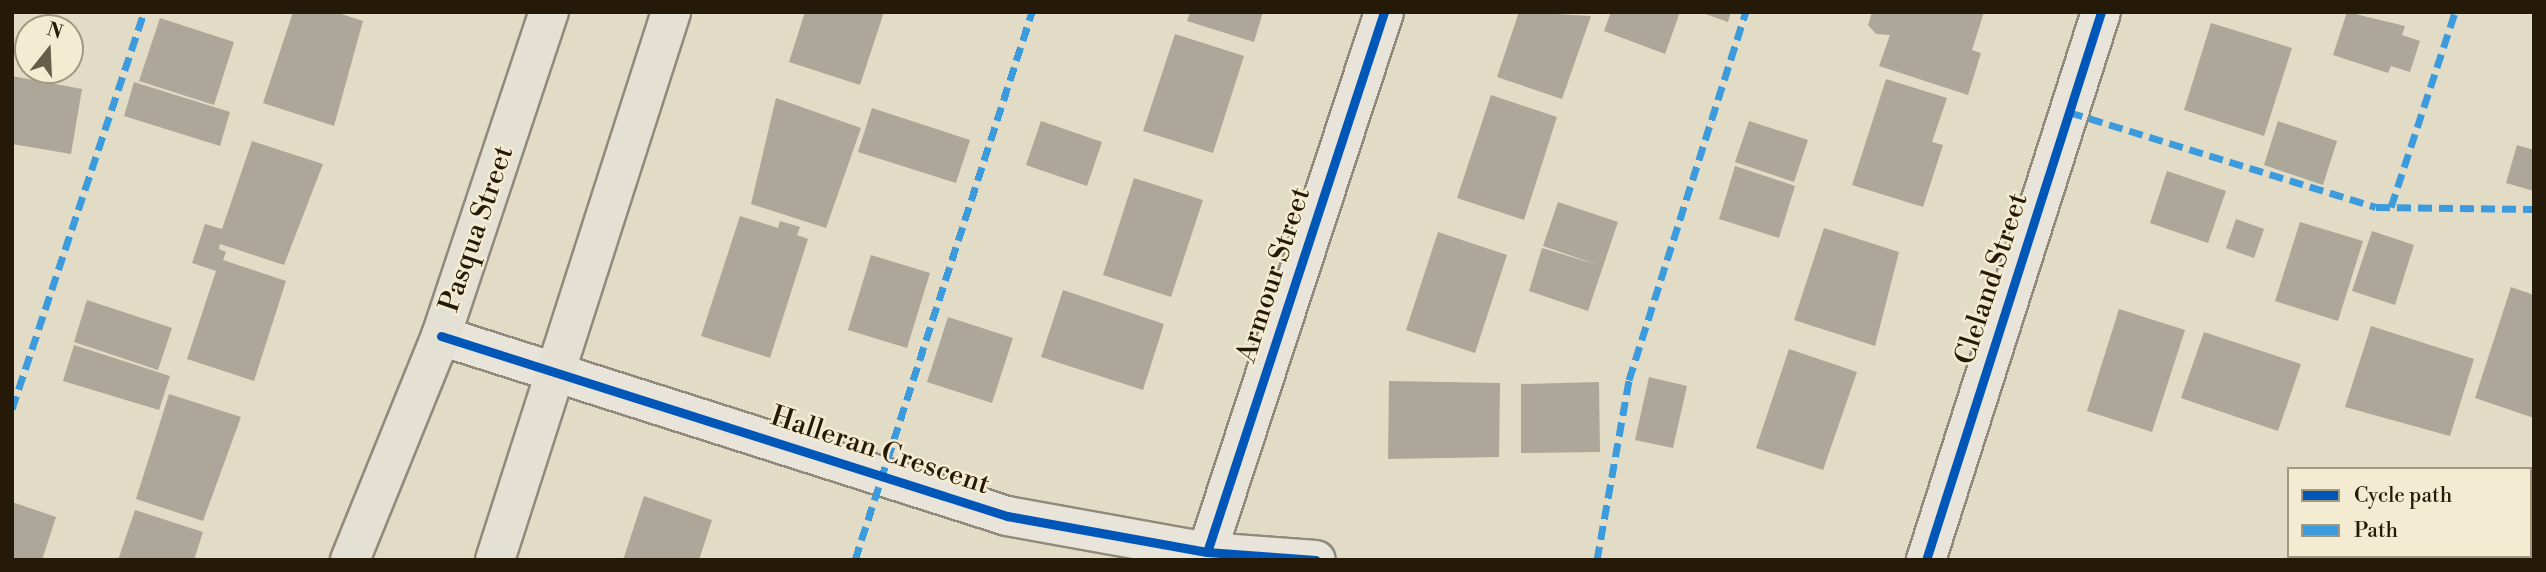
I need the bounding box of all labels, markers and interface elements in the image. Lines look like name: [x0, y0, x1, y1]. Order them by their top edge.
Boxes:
north arrow: [14, 14, 84, 84]
text: N: [44, 17, 66, 45]
street label: Pasqua Street: [433, 142, 521, 316]
street label: Armour Street: [1230, 183, 1318, 367]
street label: Cleland Street: [1948, 189, 2036, 369]
street label: Halleran Crescent: [766, 400, 994, 502]
legend: [2287, 467, 2532, 558]
text: Cycle path: [2354, 483, 2452, 509]
text: Path: [2354, 518, 2398, 544]

